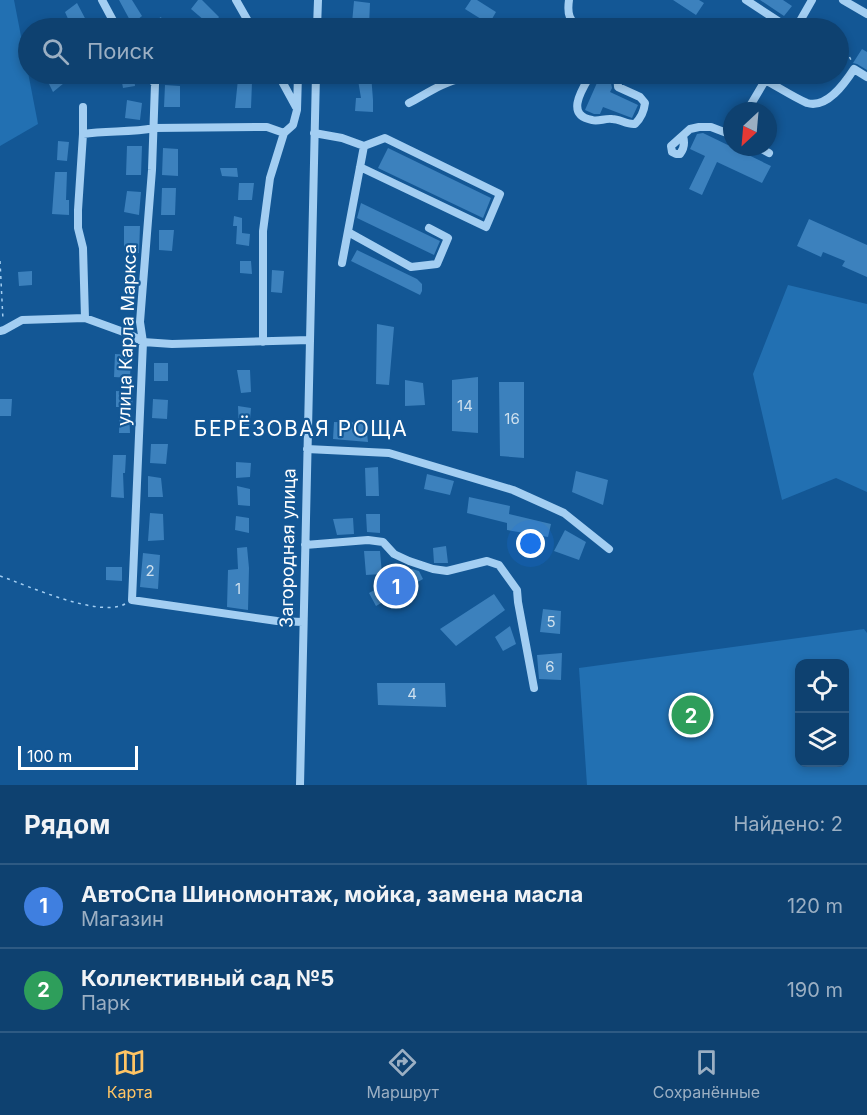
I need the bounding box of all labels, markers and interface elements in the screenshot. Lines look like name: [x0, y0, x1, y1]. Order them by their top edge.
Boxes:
search box: [18, 18, 849, 84]
icon: search: [39, 35, 72, 68]
text: Поиск: [87, 38, 154, 64]
north arrow: [723, 102, 777, 156]
street label: улица Карла Маркса: [113, 244, 140, 426]
house number: 14: [457, 396, 473, 415]
house number: 16: [504, 409, 520, 428]
district label: БЕРЁЗОВАЯ РОЩА: [194, 415, 408, 441]
street label: Загородная улица: [276, 468, 299, 628]
your location: [516, 529, 545, 558]
house number: 2: [145, 561, 155, 580]
pin: 1: [376, 564, 416, 608]
house number: 1: [235, 579, 241, 598]
house number: 5: [546, 612, 556, 631]
house number: 6: [545, 657, 555, 676]
map controls: [795, 659, 849, 767]
button: locate: [795, 659, 849, 713]
house number: 4: [407, 684, 417, 703]
pin: 2: [672, 692, 710, 738]
button: layers: [795, 713, 849, 767]
scale bar: [18, 743, 138, 770]
text: 100 m: [27, 746, 72, 766]
text: Рядом: [24, 809, 110, 840]
text: Найдено: 2: [733, 812, 843, 836]
text: АвтоСпа Шиномонтаж, мойка, замена масла: [81, 881, 583, 907]
text: 1: [39, 894, 48, 918]
text: 120 m: [787, 894, 843, 918]
text: Магазин: [81, 907, 164, 931]
text: Коллективный сад №5: [81, 965, 334, 991]
text: 2: [37, 978, 50, 1002]
text: 190 m: [787, 978, 843, 1002]
text: Парк: [81, 991, 130, 1015]
tab: Карта: [107, 1046, 153, 1102]
tab: Маршрут: [366, 1046, 439, 1102]
tab: Сохранённые: [653, 1046, 760, 1102]

